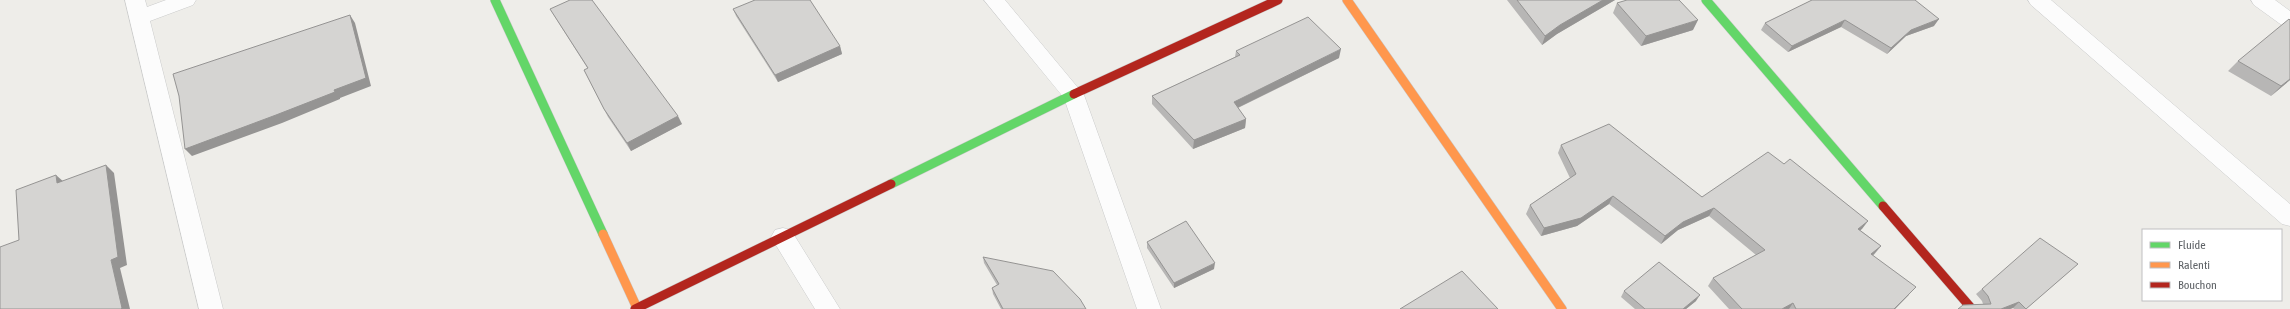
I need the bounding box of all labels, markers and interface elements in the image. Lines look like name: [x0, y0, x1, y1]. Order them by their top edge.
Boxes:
legend: [2142, 229, 2282, 301]
text: Fluide: [2178, 238, 2206, 252]
text: Ralenti: [2178, 258, 2210, 272]
text: Bouchon: [2178, 278, 2217, 292]

